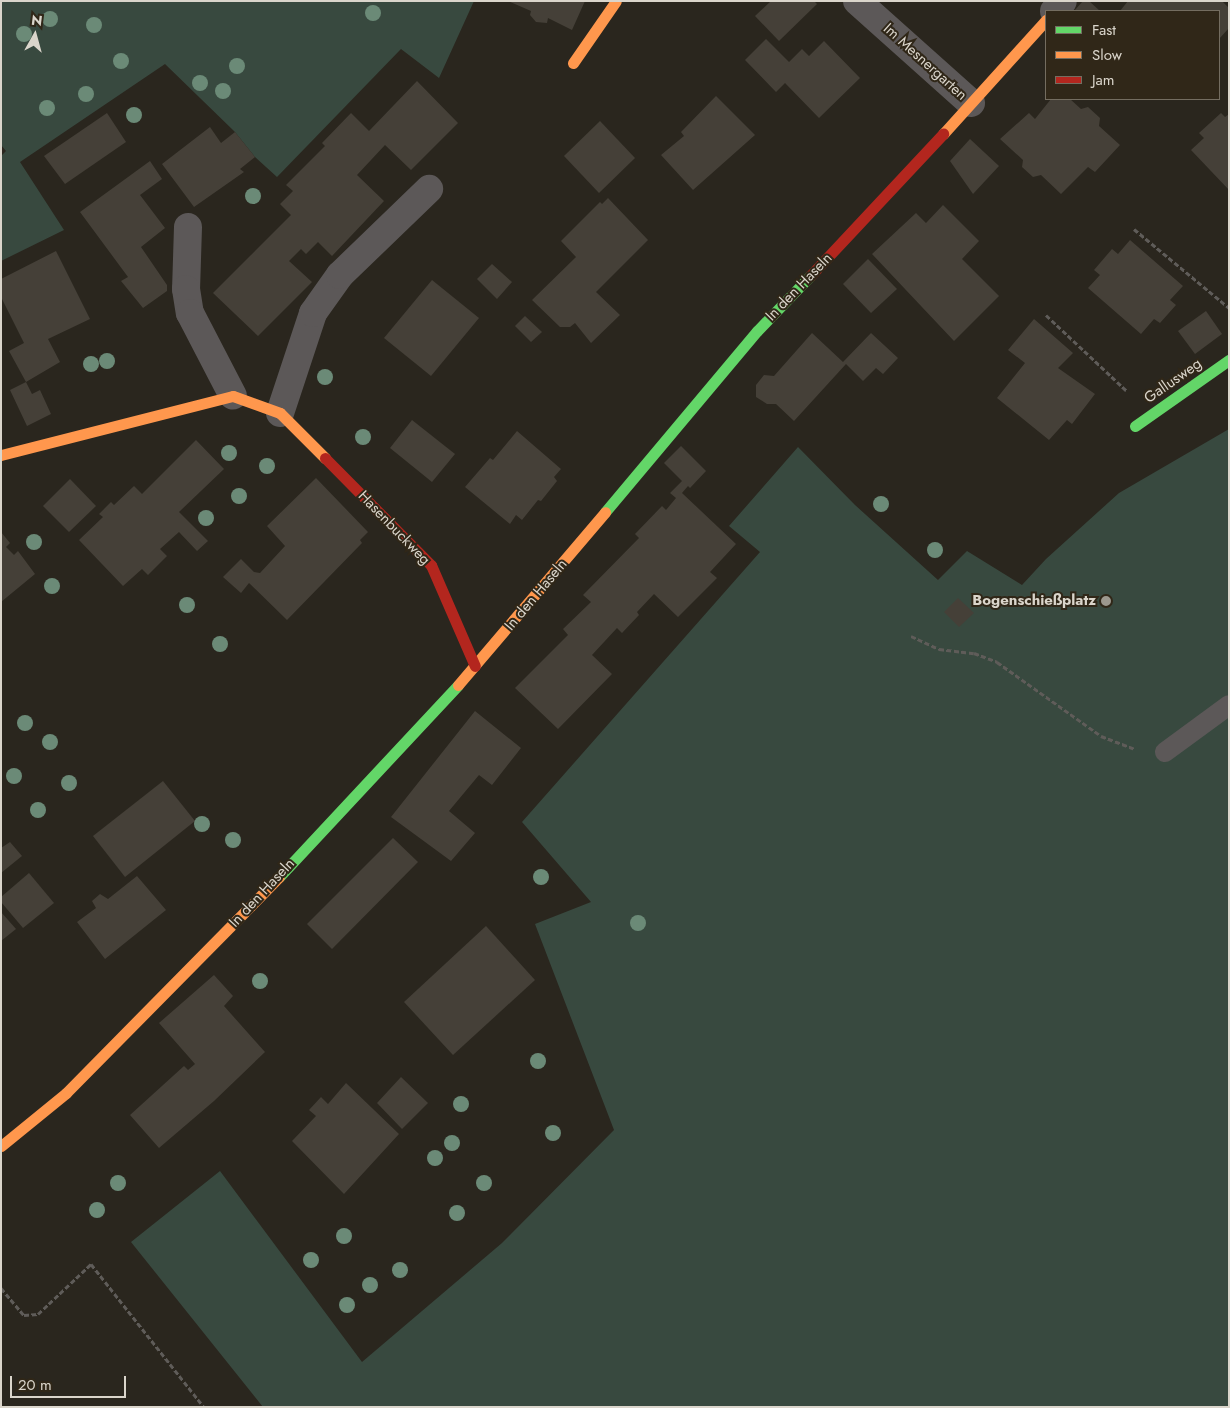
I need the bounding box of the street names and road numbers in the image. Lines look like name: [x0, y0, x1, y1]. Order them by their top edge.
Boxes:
street label: Im Mesnergarten: [879, 20, 971, 104]
street label: In den Haseln: [762, 249, 836, 325]
street label: Gallusweg: [1141, 355, 1205, 407]
street label: Hasenbuckweg: [354, 487, 434, 569]
street label: In den Haseln: [501, 556, 571, 634]
street label: In den Haseln: [226, 855, 298, 931]

